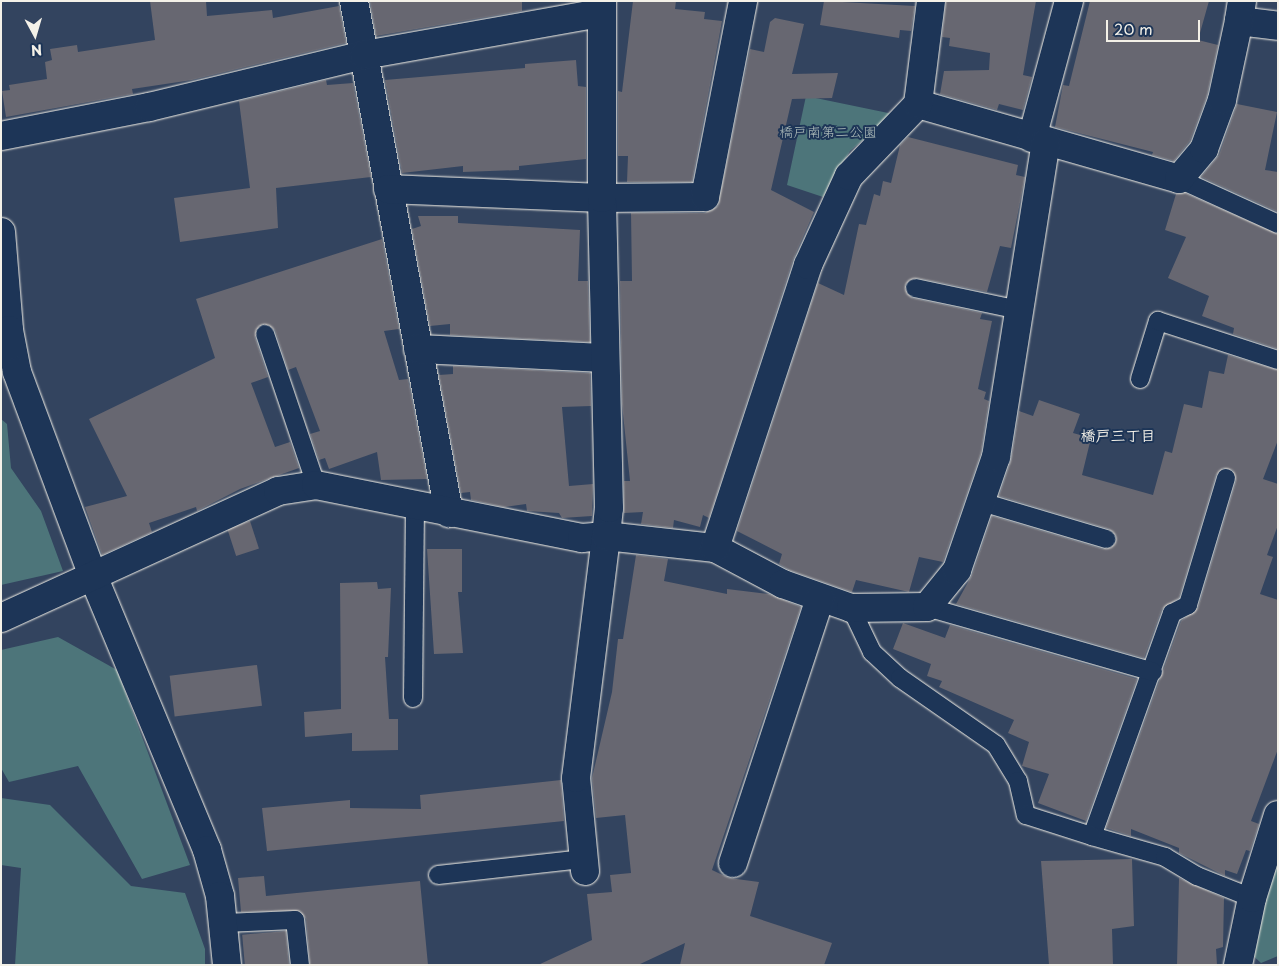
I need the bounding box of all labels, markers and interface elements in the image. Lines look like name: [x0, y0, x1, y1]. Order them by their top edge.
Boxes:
north arrow: [10, 10, 60, 60]
scale bar: [1109, 10, 1203, 42]
text: 20 m: [1114, 17, 1153, 40]
text: N: [30, 39, 43, 61]
park label: 橋戸南第二公園: [779, 124, 877, 140]
district label: 橋戸三丁目: [1081, 426, 1155, 444]

